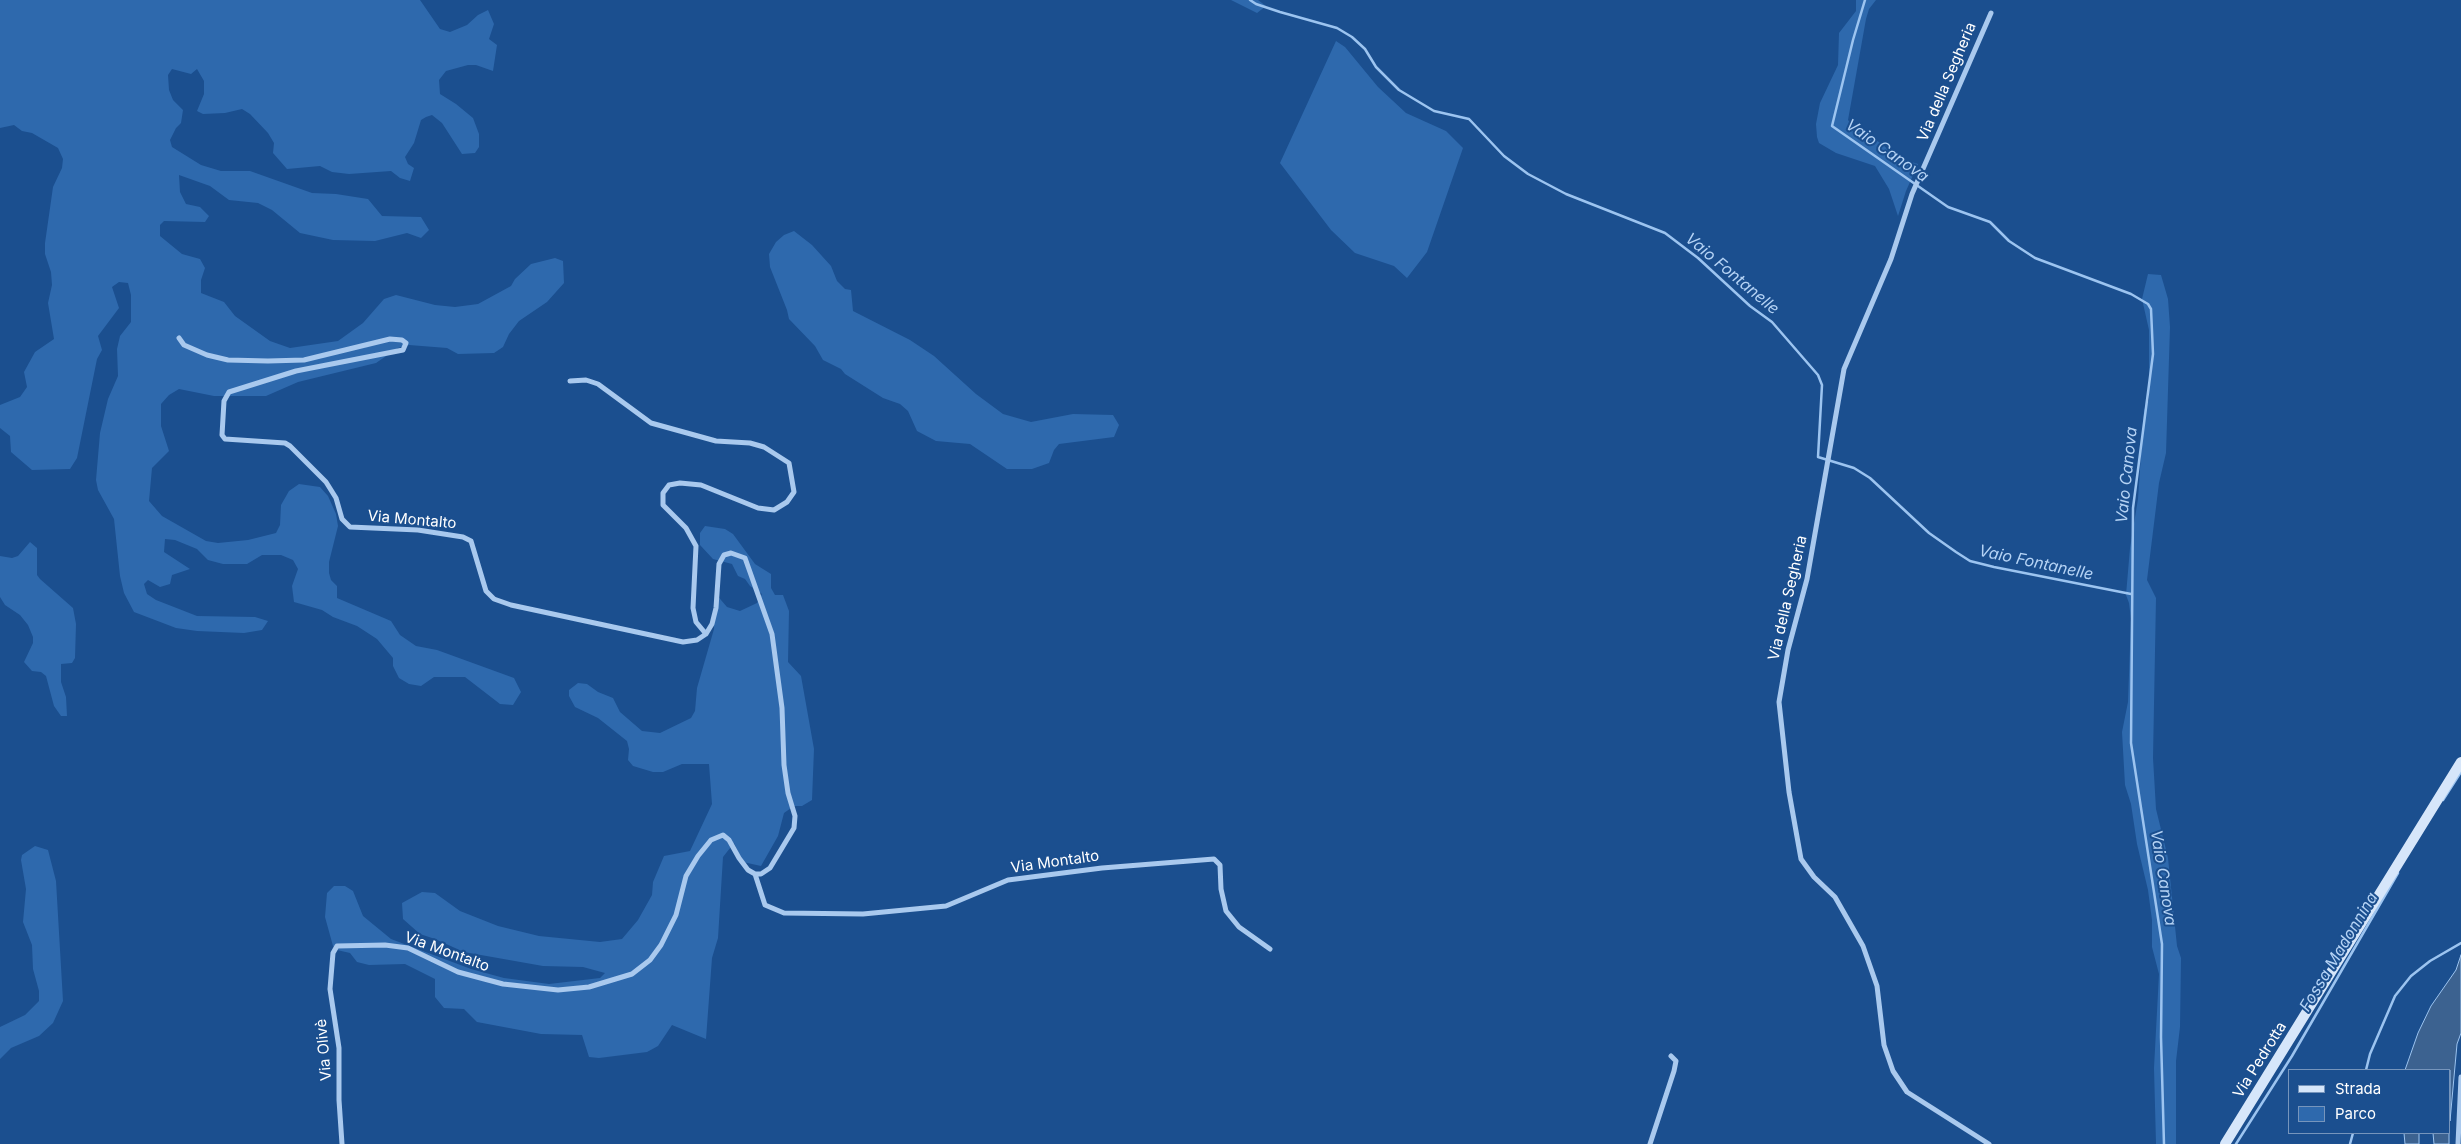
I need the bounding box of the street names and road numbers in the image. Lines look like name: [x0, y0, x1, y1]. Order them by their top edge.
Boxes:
street label: Via della Segheria: [1914, 20, 1980, 144]
street label: Via Montalto: [367, 507, 457, 533]
street label: Via della Segheria: [1765, 534, 1811, 662]
street label: Via Montalto: [1010, 847, 1100, 877]
street label: Via Montalto: [402, 928, 492, 976]
street label: Via Olivè: [312, 1018, 336, 1082]
street label: Via Pedrotta: [2229, 1019, 2291, 1101]

